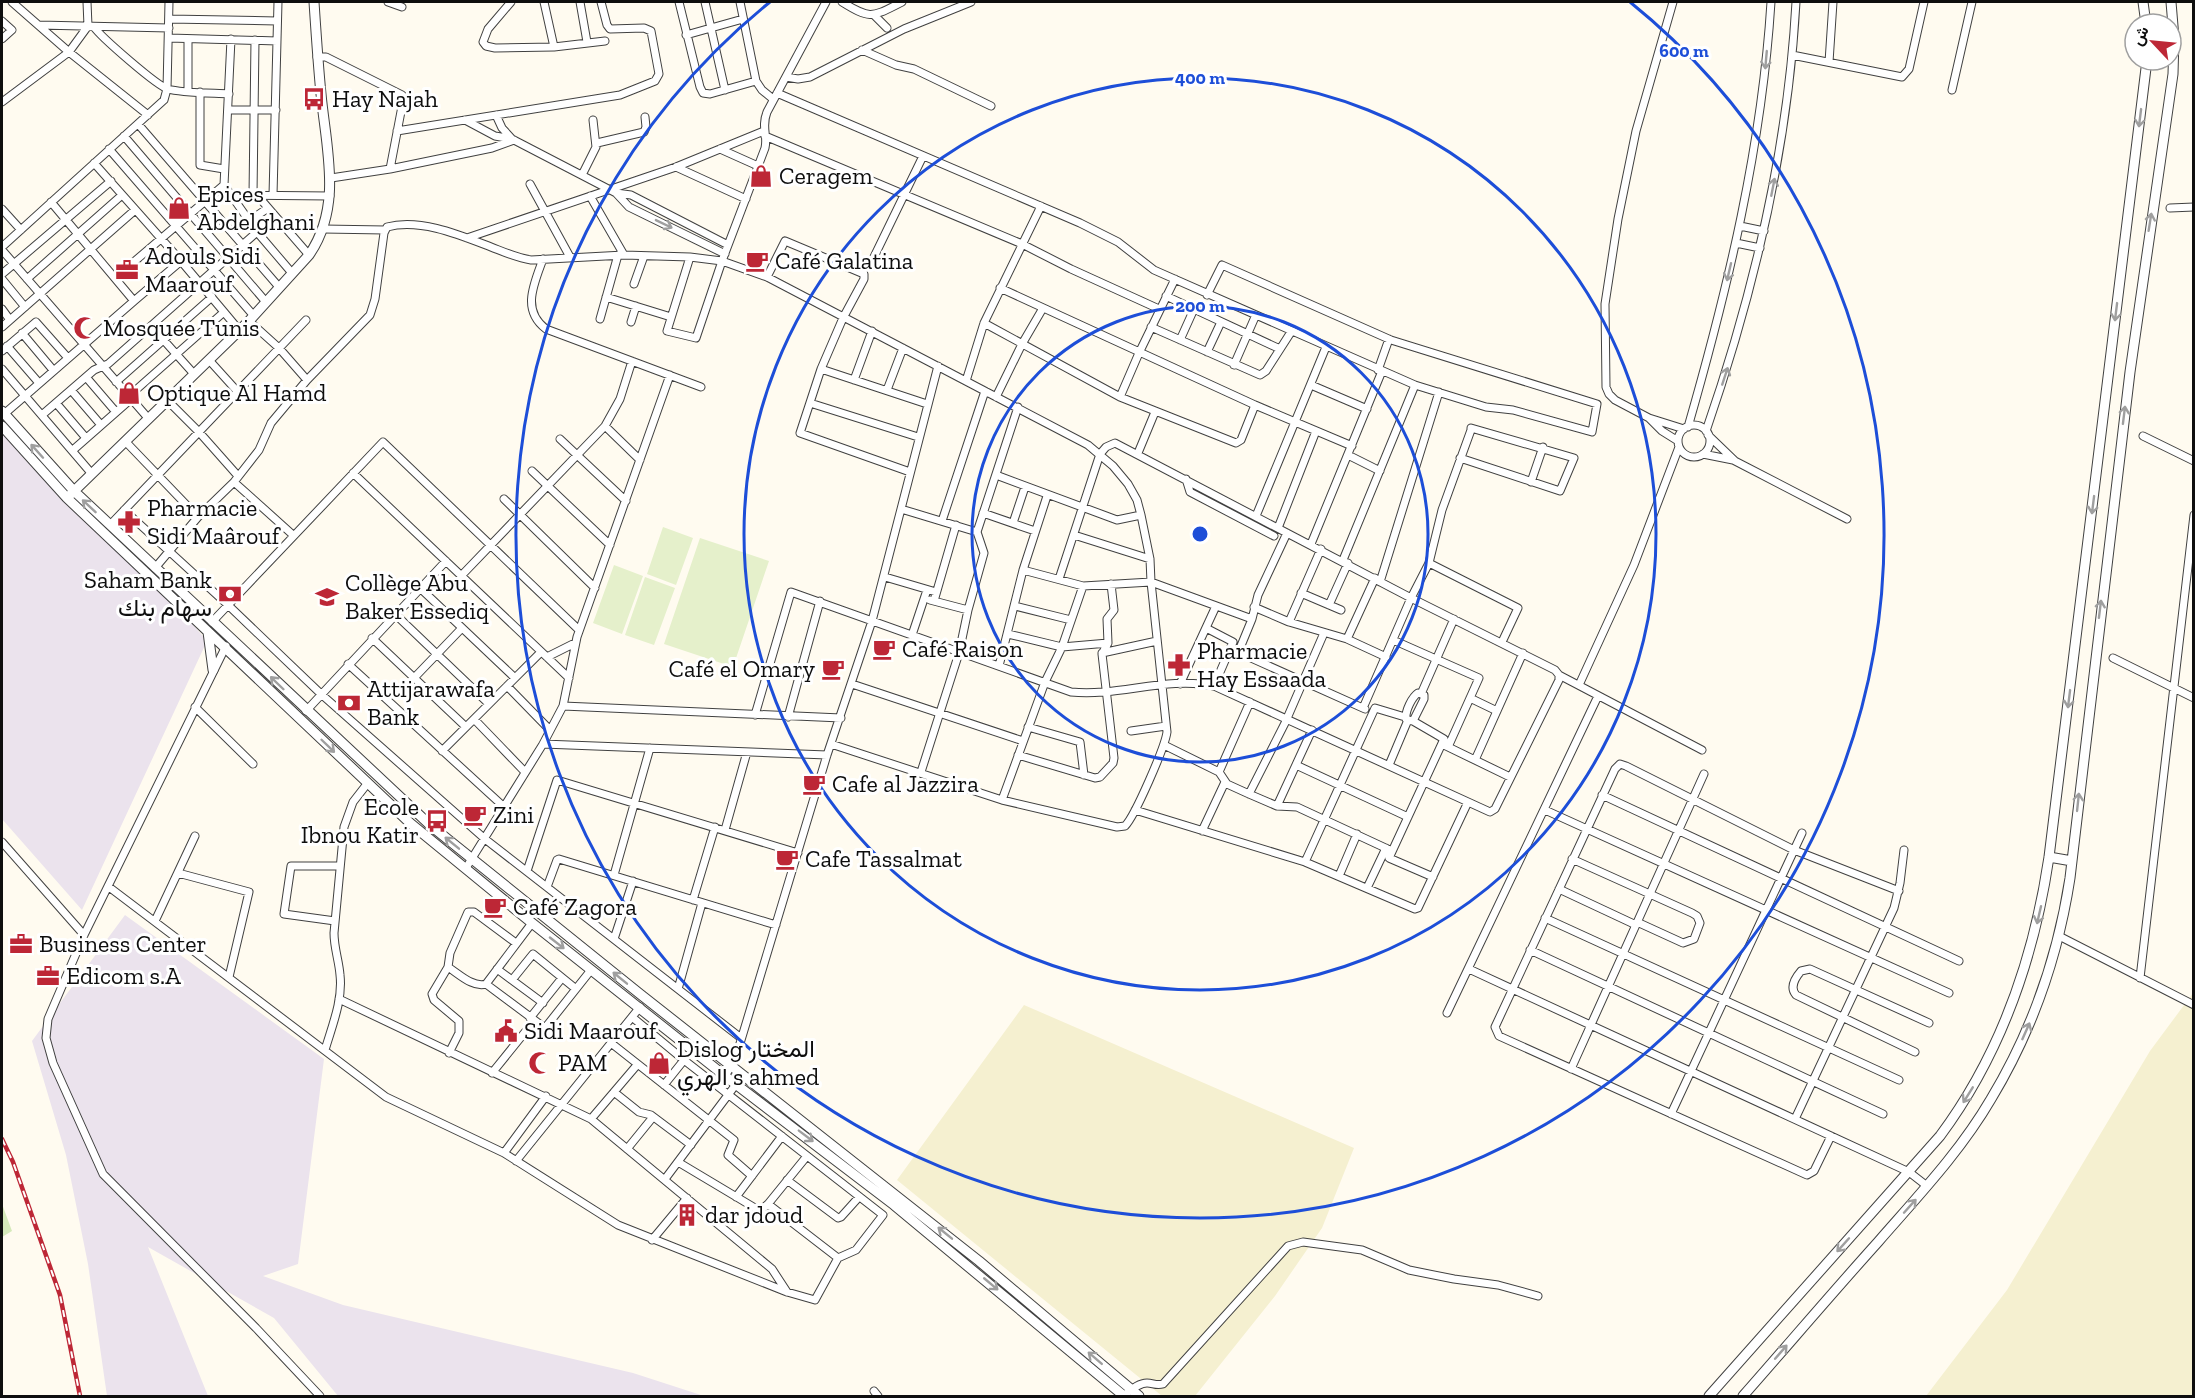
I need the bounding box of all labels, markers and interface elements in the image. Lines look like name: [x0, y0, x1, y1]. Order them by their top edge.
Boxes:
north arrow: [2123, 12, 2183, 72]
text: ش: [2127, 23, 2153, 48]
text: 600 m: [1659, 40, 1709, 62]
one-way arrow: [1760, 49, 1771, 69]
text: 400 m: [1175, 67, 1225, 89]
place label: Hay Najah: [332, 84, 438, 113]
bus stop icon: Hay Najah: [301, 86, 327, 112]
one-way arrow: [2135, 108, 2146, 128]
place label: Ceragem: [779, 161, 873, 190]
shop icon: Ceragem: [748, 163, 774, 189]
one-way arrow: [1768, 178, 1779, 197]
place label: Epices Abdelghani: [197, 179, 315, 236]
shop icon: Epices Abdelghani: [166, 195, 192, 221]
one-way arrow: [2145, 212, 2156, 232]
one-way arrow: [654, 219, 672, 231]
place label: Adouls Sidi Maarouf: [145, 241, 261, 298]
place label: Café Galatina: [775, 246, 914, 275]
cafe icon: Café Galatina: [744, 248, 770, 274]
office icon: Adouls Sidi Maarouf: [114, 257, 140, 283]
one-way arrow: [1722, 263, 1734, 282]
text: 200 m: [1175, 295, 1225, 317]
one-way arrow: [2111, 301, 2122, 321]
place label: Mosquée Tunis: [103, 313, 260, 342]
mosque icon: Mosquée Tunis: [72, 315, 98, 341]
one-way arrow: [1720, 367, 1731, 386]
place label: Optique Al Hamd: [147, 378, 326, 407]
shop icon: Optique Al Hamd: [116, 380, 142, 406]
one-way arrow: [2119, 406, 2130, 426]
one-way arrow: [31, 444, 45, 459]
place label: Pharmacie Sidi Maârouf: [147, 493, 282, 550]
one-way arrow: [2087, 495, 2098, 515]
one-way arrow: [82, 499, 97, 513]
pharmacy icon: Pharmacie Sidi Maârouf: [116, 509, 142, 535]
centre of rings: [1190, 524, 1210, 544]
place label: Saham Bank سهام بنك: [84, 565, 213, 624]
place label: Collège Abu Baker Essediq: [345, 568, 489, 625]
bank icon: Saham Bank سهام بنك: [217, 581, 243, 607]
school or university icon: Collège Abu Baker Essediq: [314, 584, 340, 610]
one-way arrow: [2095, 599, 2106, 619]
place label: Café Raison: [902, 634, 1023, 663]
cafe icon: Café Raison: [871, 636, 897, 662]
place label: Pharmacie Hay Essaada: [1197, 636, 1327, 693]
pharmacy icon: Pharmacie Hay Essaada: [1166, 652, 1192, 678]
place label: Café el Omary: [668, 654, 816, 683]
cafe icon: Café el Omary: [820, 656, 846, 682]
place label: Attijarawafa Bank: [367, 674, 495, 731]
one-way arrow: [270, 676, 285, 690]
one-way arrow: [2063, 688, 2074, 708]
bank icon: Attijarawafa Bank: [336, 690, 362, 716]
one-way arrow: [320, 739, 335, 753]
place label: Cafe al Jazzira: [832, 769, 979, 798]
cafe icon: Cafe al Jazzira: [801, 771, 827, 797]
place label: Ecole Ibnou Katir: [301, 792, 419, 849]
one-way arrow: [2073, 793, 2084, 813]
place label: Zini: [493, 800, 534, 829]
cafe icon: Zini: [462, 802, 488, 828]
bus stop icon: Ecole Ibnou Katir: [424, 808, 450, 834]
one-way arrow: [444, 836, 460, 849]
place label: Cafe Tassalmat: [805, 844, 962, 873]
cafe icon: Cafe Tassalmat: [774, 846, 800, 872]
place label: Café Zagora: [513, 892, 637, 921]
cafe icon: Café Zagora: [482, 894, 508, 920]
one-way arrow: [2033, 904, 2044, 924]
place label: Business Center: [39, 929, 207, 958]
office icon: Business Center: [8, 931, 34, 957]
one-way arrow: [549, 936, 565, 949]
place label: Edicom s.A: [66, 961, 181, 990]
office icon: Edicom s.A: [35, 963, 61, 989]
one-way arrow: [612, 972, 628, 985]
place label: Sidi Maarouf: [524, 1016, 659, 1045]
public building icon: Sidi Maarouf: [493, 1018, 519, 1044]
one-way arrow: [2021, 1023, 2032, 1041]
place label: Dislog المختار الهري s ahmed: [677, 1034, 819, 1096]
place label: PAM: [558, 1048, 607, 1077]
mosque icon: PAM: [527, 1050, 553, 1076]
shop icon: Dislog المختار الهري s ahmed: [646, 1050, 672, 1076]
one-way arrow: [1961, 1086, 1973, 1103]
one-way arrow: [797, 1130, 813, 1142]
one-way arrow: [1903, 1199, 1917, 1214]
place label: dar jdoud: [705, 1200, 803, 1229]
building icon: dar jdoud: [674, 1202, 700, 1228]
one-way arrow: [937, 1227, 953, 1240]
one-way arrow: [1836, 1237, 1850, 1252]
one-way arrow: [983, 1277, 998, 1291]
one-way arrow: [1774, 1345, 1788, 1360]
one-way arrow: [1088, 1351, 1103, 1365]

